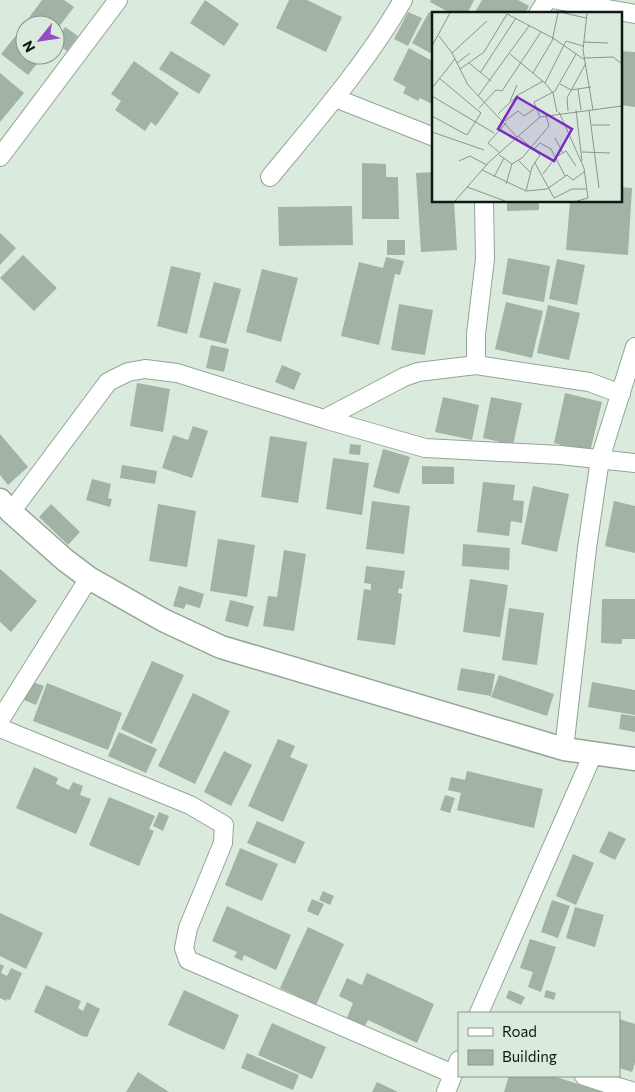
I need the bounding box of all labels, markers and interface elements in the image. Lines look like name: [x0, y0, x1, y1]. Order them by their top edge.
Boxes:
inset map: [432, 12, 622, 202]
north arrow: [15, 15, 65, 65]
text: N: [18, 38, 38, 56]
legend: [458, 1012, 620, 1077]
text: Road: [502, 1022, 537, 1040]
text: Building: [502, 1047, 557, 1065]

